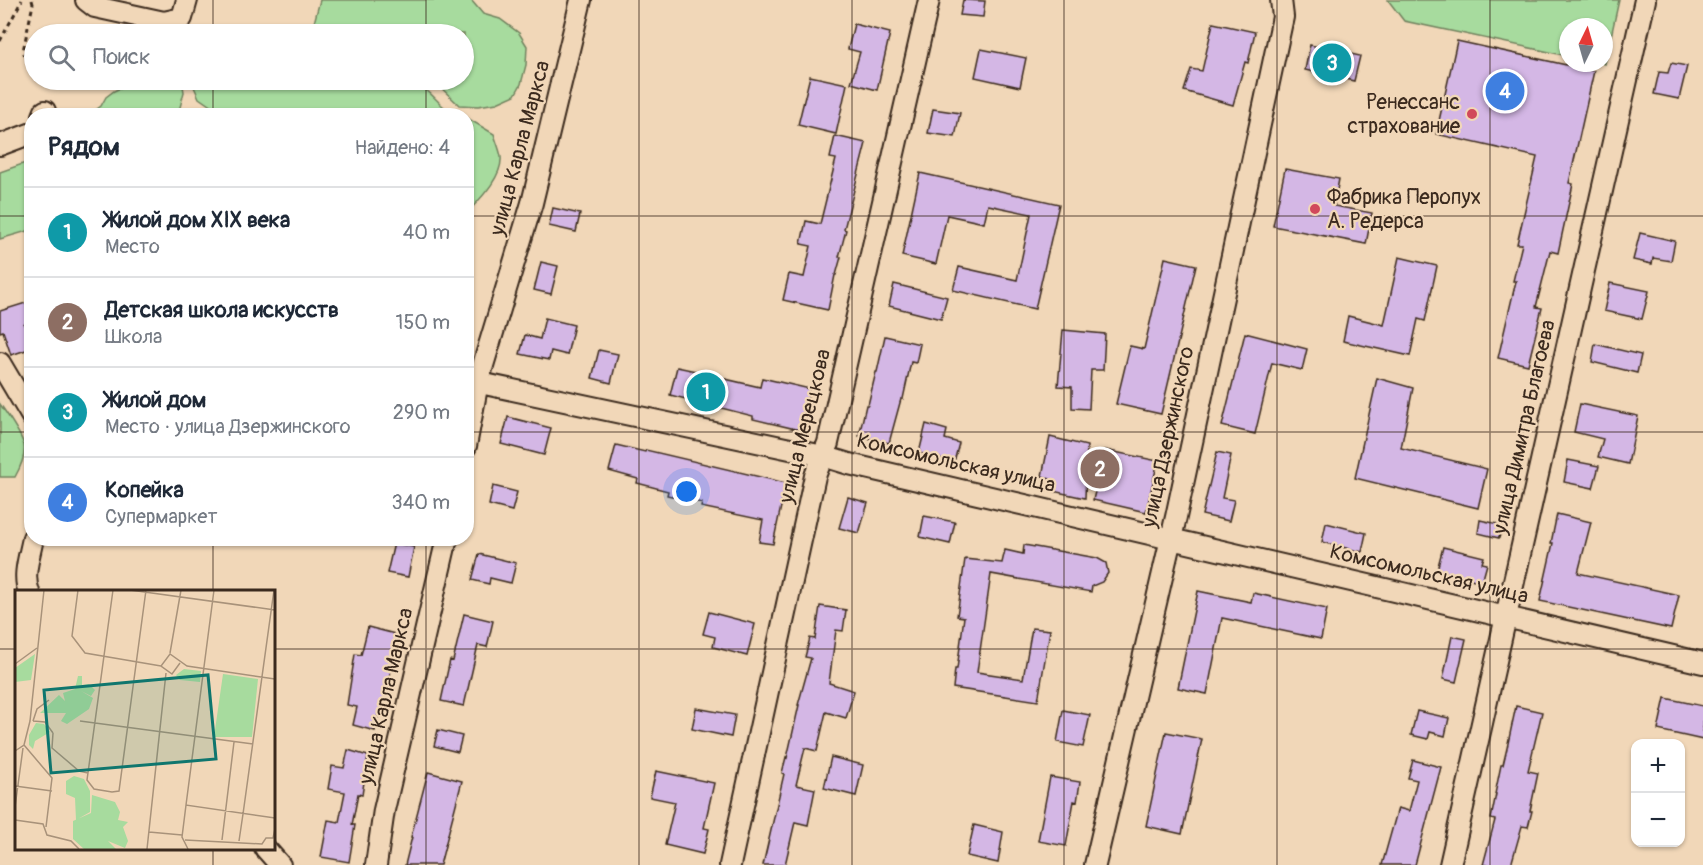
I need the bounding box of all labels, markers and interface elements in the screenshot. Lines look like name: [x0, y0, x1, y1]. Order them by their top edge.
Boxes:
north arrow: [1559, 18, 1613, 72]
search box: [24, 24, 474, 90]
pin: 3: [1312, 40, 1352, 86]
icon: search: [45, 41, 78, 74]
text: Поиск: [93, 43, 150, 71]
street label: улица Карла Маркса: [483, 58, 556, 239]
pin: 4: [1486, 68, 1524, 113]
place label: Ренессанс страхование: [1348, 89, 1461, 140]
marker: Ренессанс страхование: [1465, 107, 1479, 121]
text: Рядом: [48, 131, 120, 163]
text: Найдено: 4: [355, 135, 450, 160]
place label: Фабрика Перопух А. Редерса: [1327, 184, 1481, 235]
marker: Фабрика Перопух А. Редерса: [1308, 202, 1322, 216]
text: Жилой дом XIX века: [105, 206, 290, 234]
text: 1: [64, 220, 71, 245]
text: 40 m: [403, 220, 450, 245]
text: Место: [105, 234, 160, 259]
text: Детская школа искусств: [105, 296, 339, 324]
text: 2: [62, 310, 73, 335]
text: 150 m: [396, 310, 450, 335]
street label: улица Димитра Благоева: [1486, 317, 1562, 538]
text: Школа: [105, 324, 162, 349]
street label: улица Дзержинского: [1135, 344, 1200, 531]
street label: улица Мерецкова: [773, 346, 837, 507]
pin: 1: [686, 370, 726, 414]
text: Жилой дом: [105, 386, 206, 414]
text: 3: [62, 400, 73, 425]
text: 290 m: [393, 400, 450, 425]
text: Место · улица Дзержинского: [105, 414, 350, 439]
street label: Комсомольская улица: [854, 427, 1058, 499]
pin: 2: [1080, 446, 1120, 492]
text: Копейка: [105, 476, 184, 504]
your location: [672, 477, 701, 506]
text: 4: [62, 490, 73, 515]
text: 340 m: [391, 490, 450, 515]
text: Супермаркет: [105, 504, 217, 529]
street label: Комсомольская улица: [1327, 538, 1531, 610]
inset map: [15, 590, 274, 850]
street label: улица Карла Маркса: [352, 605, 419, 788]
map controls: [1631, 739, 1685, 847]
button: +: [1631, 739, 1685, 793]
button: −: [1631, 793, 1685, 847]

